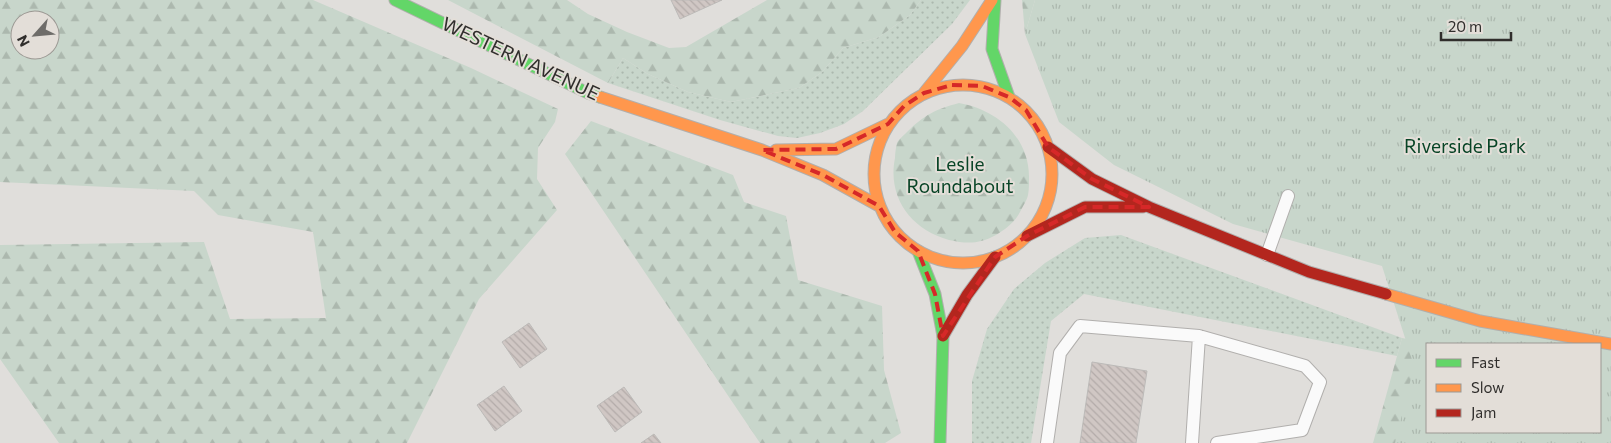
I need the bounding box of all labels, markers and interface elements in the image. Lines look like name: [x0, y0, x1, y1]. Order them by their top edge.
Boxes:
north arrow: [10, 10, 60, 60]
scale bar: [1441, 10, 1511, 42]
street label: WESTERN AVENUE: [439, 11, 603, 105]
text: 20 m: [1448, 17, 1482, 35]
text: N: [13, 33, 33, 50]
park label: Riverside Park: [1404, 134, 1526, 157]
park label: Leslie Roundabout: [907, 152, 1014, 197]
legend: [1426, 343, 1601, 433]
text: Fast: [1471, 353, 1500, 371]
text: Slow: [1471, 378, 1504, 396]
text: Jam: [1471, 403, 1496, 421]

